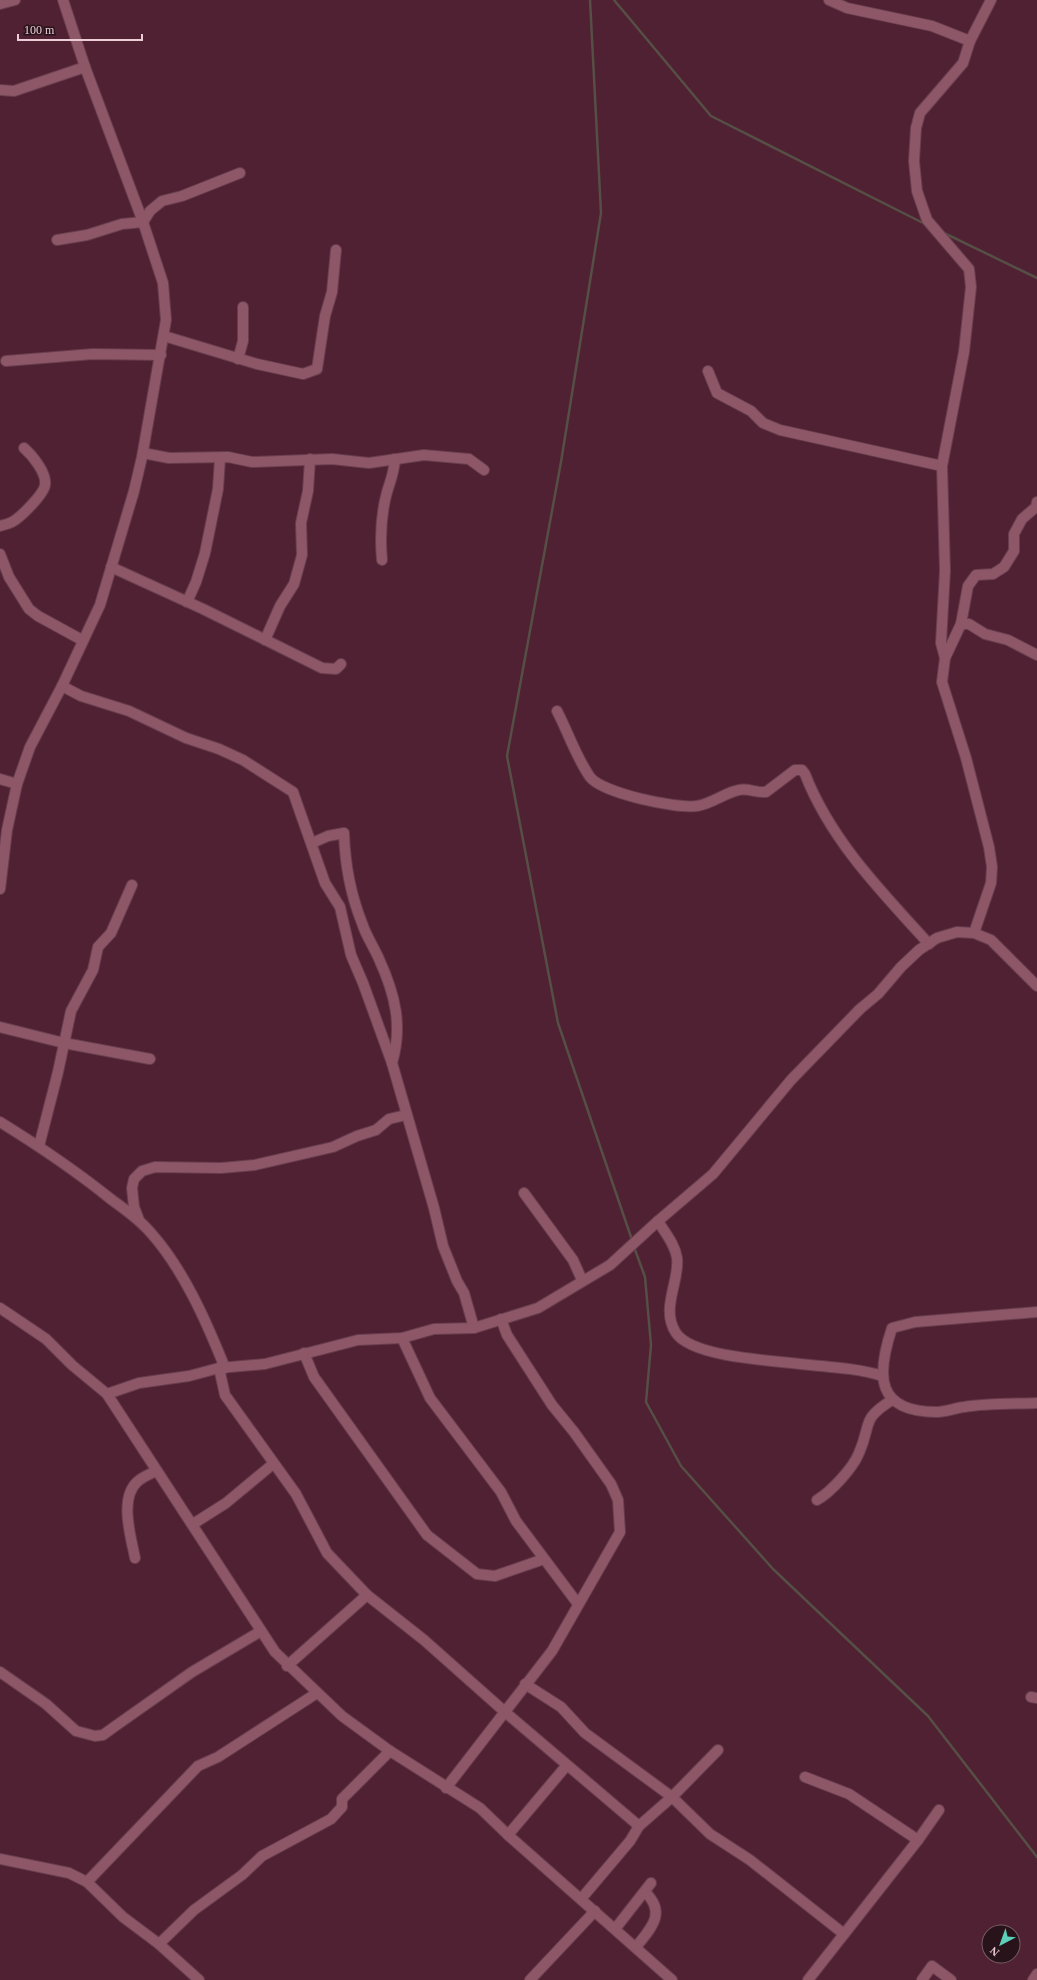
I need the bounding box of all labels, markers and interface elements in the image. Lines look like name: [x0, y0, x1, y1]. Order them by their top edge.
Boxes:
scale bar: [18, 16, 142, 42]
text: 100 m: [24, 23, 55, 37]
north arrow: [981, 1924, 1021, 1964]
text: N: [987, 1944, 1001, 1959]

